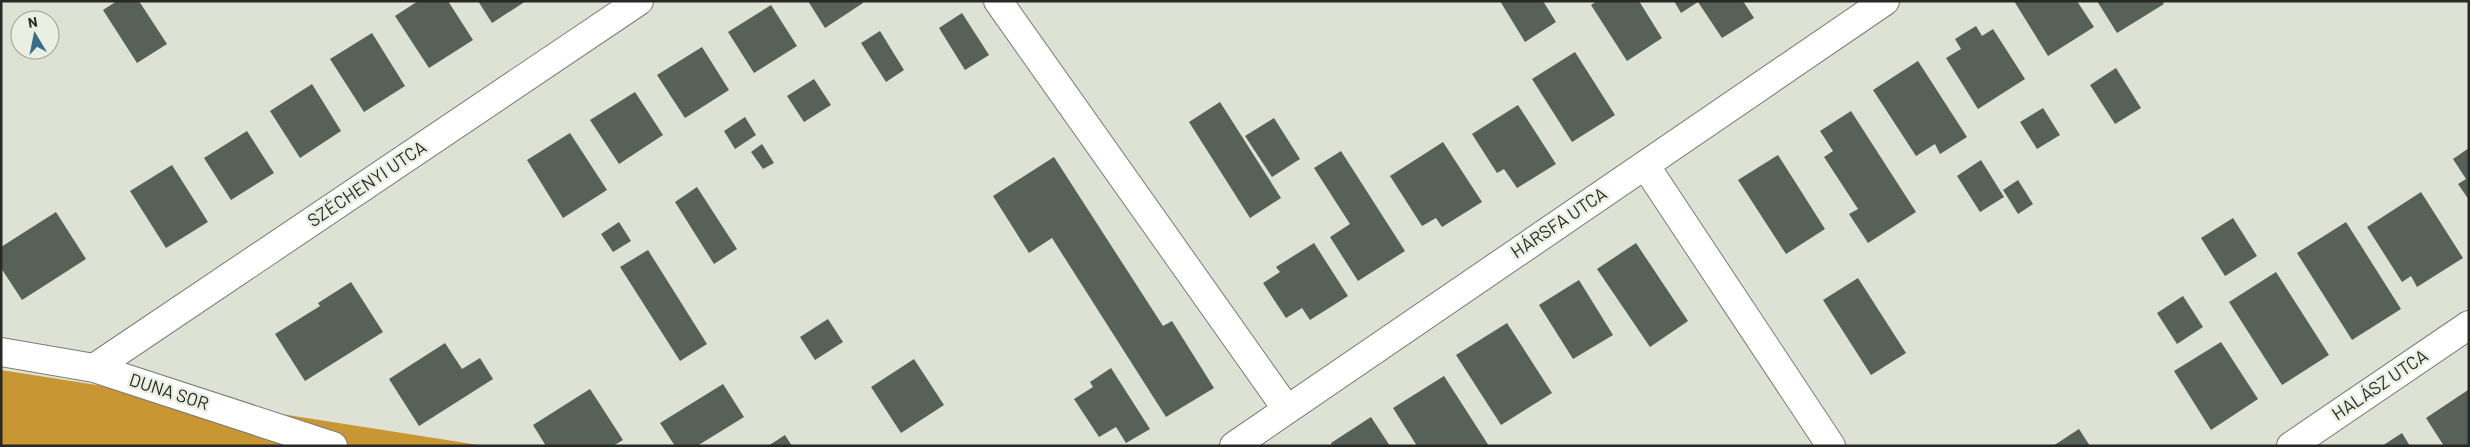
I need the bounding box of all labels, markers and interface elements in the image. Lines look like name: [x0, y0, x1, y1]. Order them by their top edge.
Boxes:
north arrow: [10, 10, 60, 60]
text: N: [27, 13, 39, 31]
street label: SZÉCHENYI UTCA: [303, 135, 430, 231]
street label: HÁRSFA UTCA: [1506, 182, 1611, 262]
street label: HALÁSZ UTCA: [2327, 344, 2432, 424]
street label: DUNA SOR: [127, 368, 212, 414]

